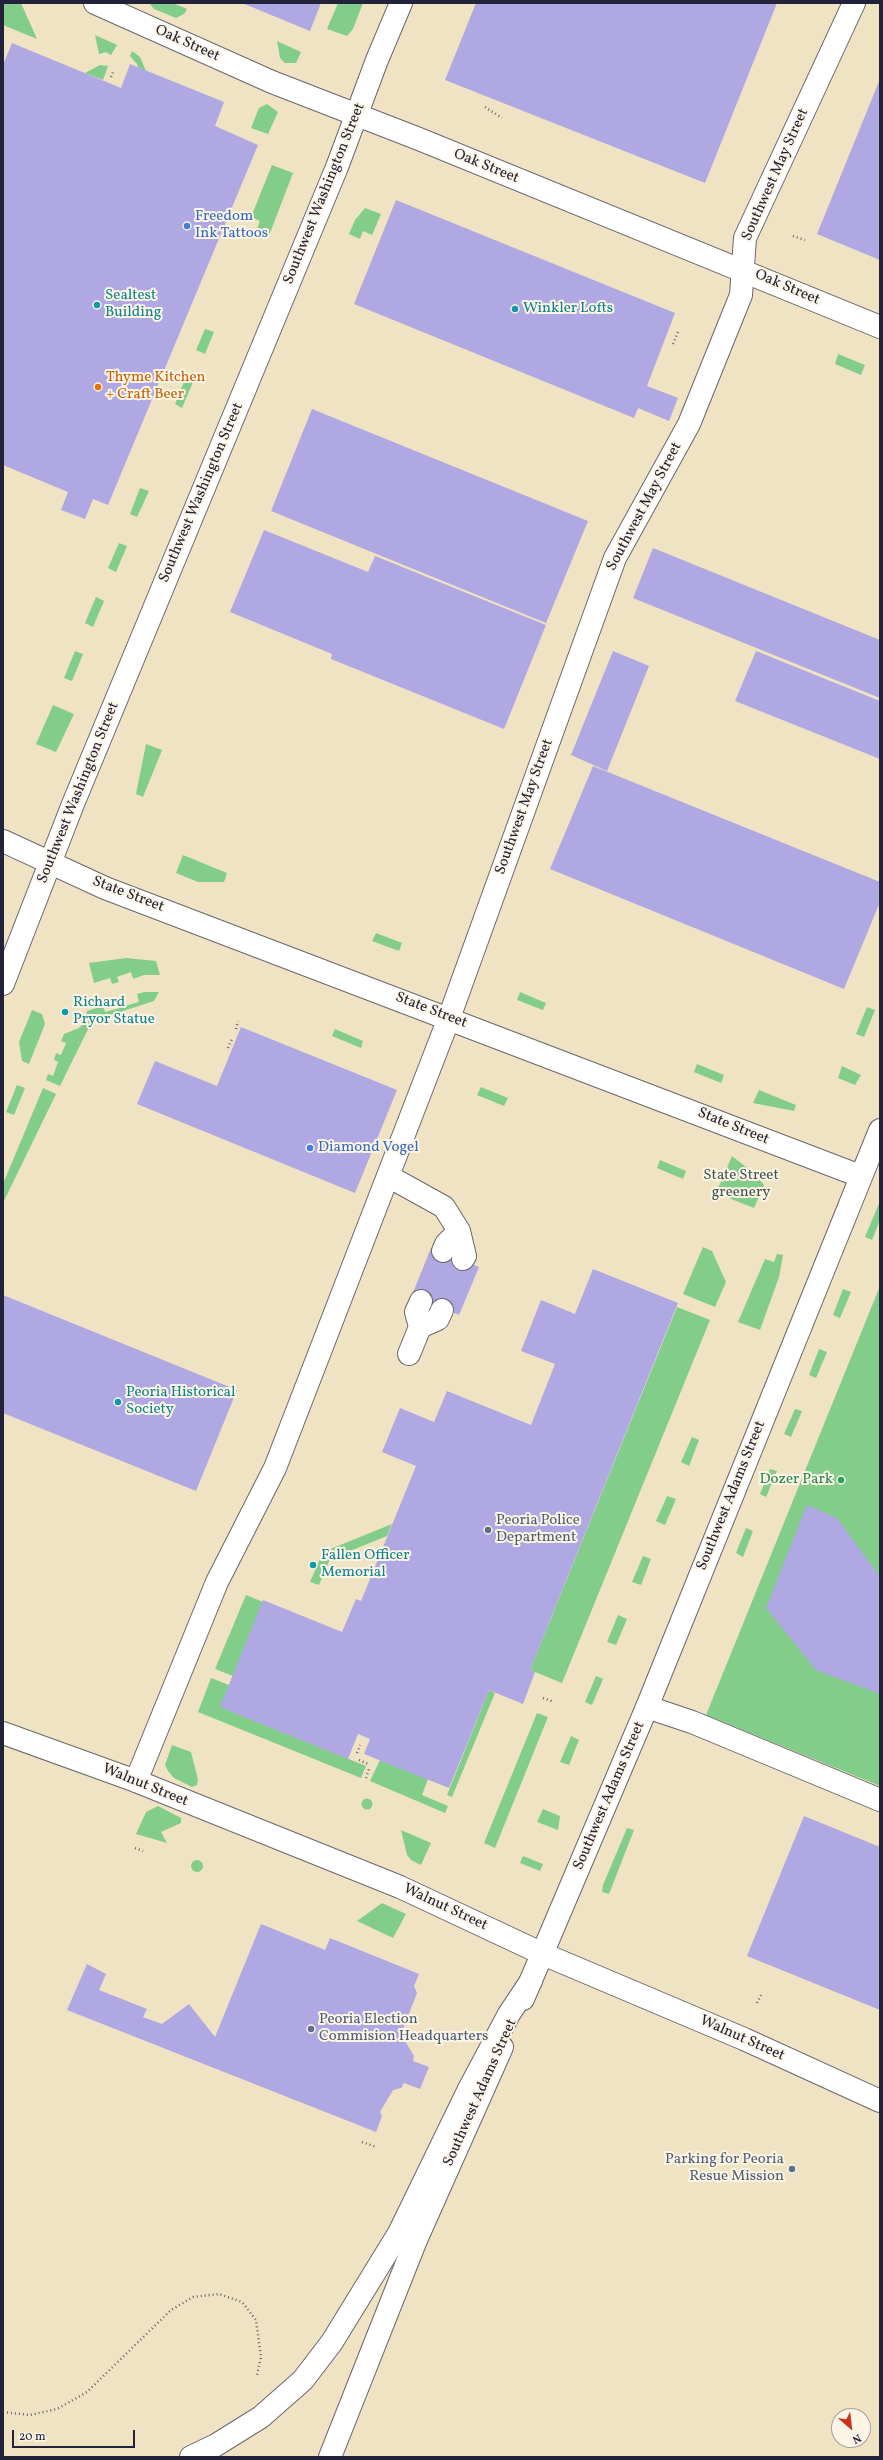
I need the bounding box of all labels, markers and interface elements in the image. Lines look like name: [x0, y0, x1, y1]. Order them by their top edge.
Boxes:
street label: Oak Street: [152, 22, 222, 66]
street label: Southwest Washington Street: [280, 101, 370, 287]
street label: Southwest May Street: [739, 106, 813, 244]
street label: Oak Street: [451, 146, 521, 188]
place label: Freedom Ink Tattoos: [195, 208, 268, 243]
marker: Freedom Ink Tattoos: [182, 221, 192, 231]
street label: Oak Street: [752, 266, 822, 310]
place label: Sealtest Building: [105, 287, 161, 322]
marker: Sealtest Building: [92, 300, 102, 310]
place label: Winkler Lofts: [523, 300, 613, 318]
marker: Winkler Lofts: [510, 304, 520, 314]
place label: Thyme Kitchen + Craft Beer: [106, 369, 205, 404]
marker: Thyme Kitchen + Craft Beer: [93, 382, 103, 392]
street label: Southwest Washington Street: [156, 400, 248, 586]
street label: Southwest May Street: [603, 440, 687, 574]
street label: Southwest Washington Street: [34, 700, 124, 886]
street label: Southwest May Street: [492, 737, 558, 877]
street label: State Street: [90, 873, 166, 917]
street label: State Street: [393, 989, 469, 1033]
place label: Richard Pryor Statue: [73, 994, 155, 1029]
marker: Richard Pryor Statue: [60, 1007, 70, 1017]
street label: State Street: [695, 1105, 771, 1149]
place label: Diamond Vogel: [318, 1139, 419, 1157]
marker: Diamond Vogel: [305, 1143, 315, 1153]
park label: State Street greenery: [703, 1167, 779, 1202]
place label: Peoria Historical Society: [126, 1384, 236, 1419]
marker: Peoria Historical Society: [113, 1397, 123, 1407]
street label: Southwest Adams Street: [694, 1419, 770, 1573]
place label: Dozer Park: [760, 1471, 833, 1489]
marker: Dozer Park: [836, 1475, 846, 1485]
place label: Peoria Police Department: [496, 1512, 580, 1547]
marker: Peoria Police Department: [483, 1525, 493, 1535]
place label: Fallen Officer Memorial: [321, 1547, 409, 1582]
marker: Fallen Officer Memorial: [308, 1560, 318, 1570]
street label: Southwest Adams Street: [570, 1719, 650, 1873]
street label: Walnut Street: [99, 1761, 191, 1811]
street label: Walnut Street: [400, 1881, 490, 1935]
place label: Peoria Election Commision Headquarters: [319, 2011, 488, 2046]
street label: Walnut Street: [697, 2012, 787, 2066]
street label: Southwest Adams Street: [440, 2016, 522, 2170]
marker: Peoria Election Commision Headquarters: [306, 2024, 316, 2034]
place label: Parking for Peoria Resue Mission: [665, 2151, 784, 2186]
marker: Parking for Peoria Resue Mission: [787, 2164, 797, 2174]
north arrow: [831, 2408, 871, 2448]
scale bar: [14, 2422, 137, 2448]
text: 20 m: [19, 2429, 46, 2445]
text: N: [849, 2430, 863, 2447]

